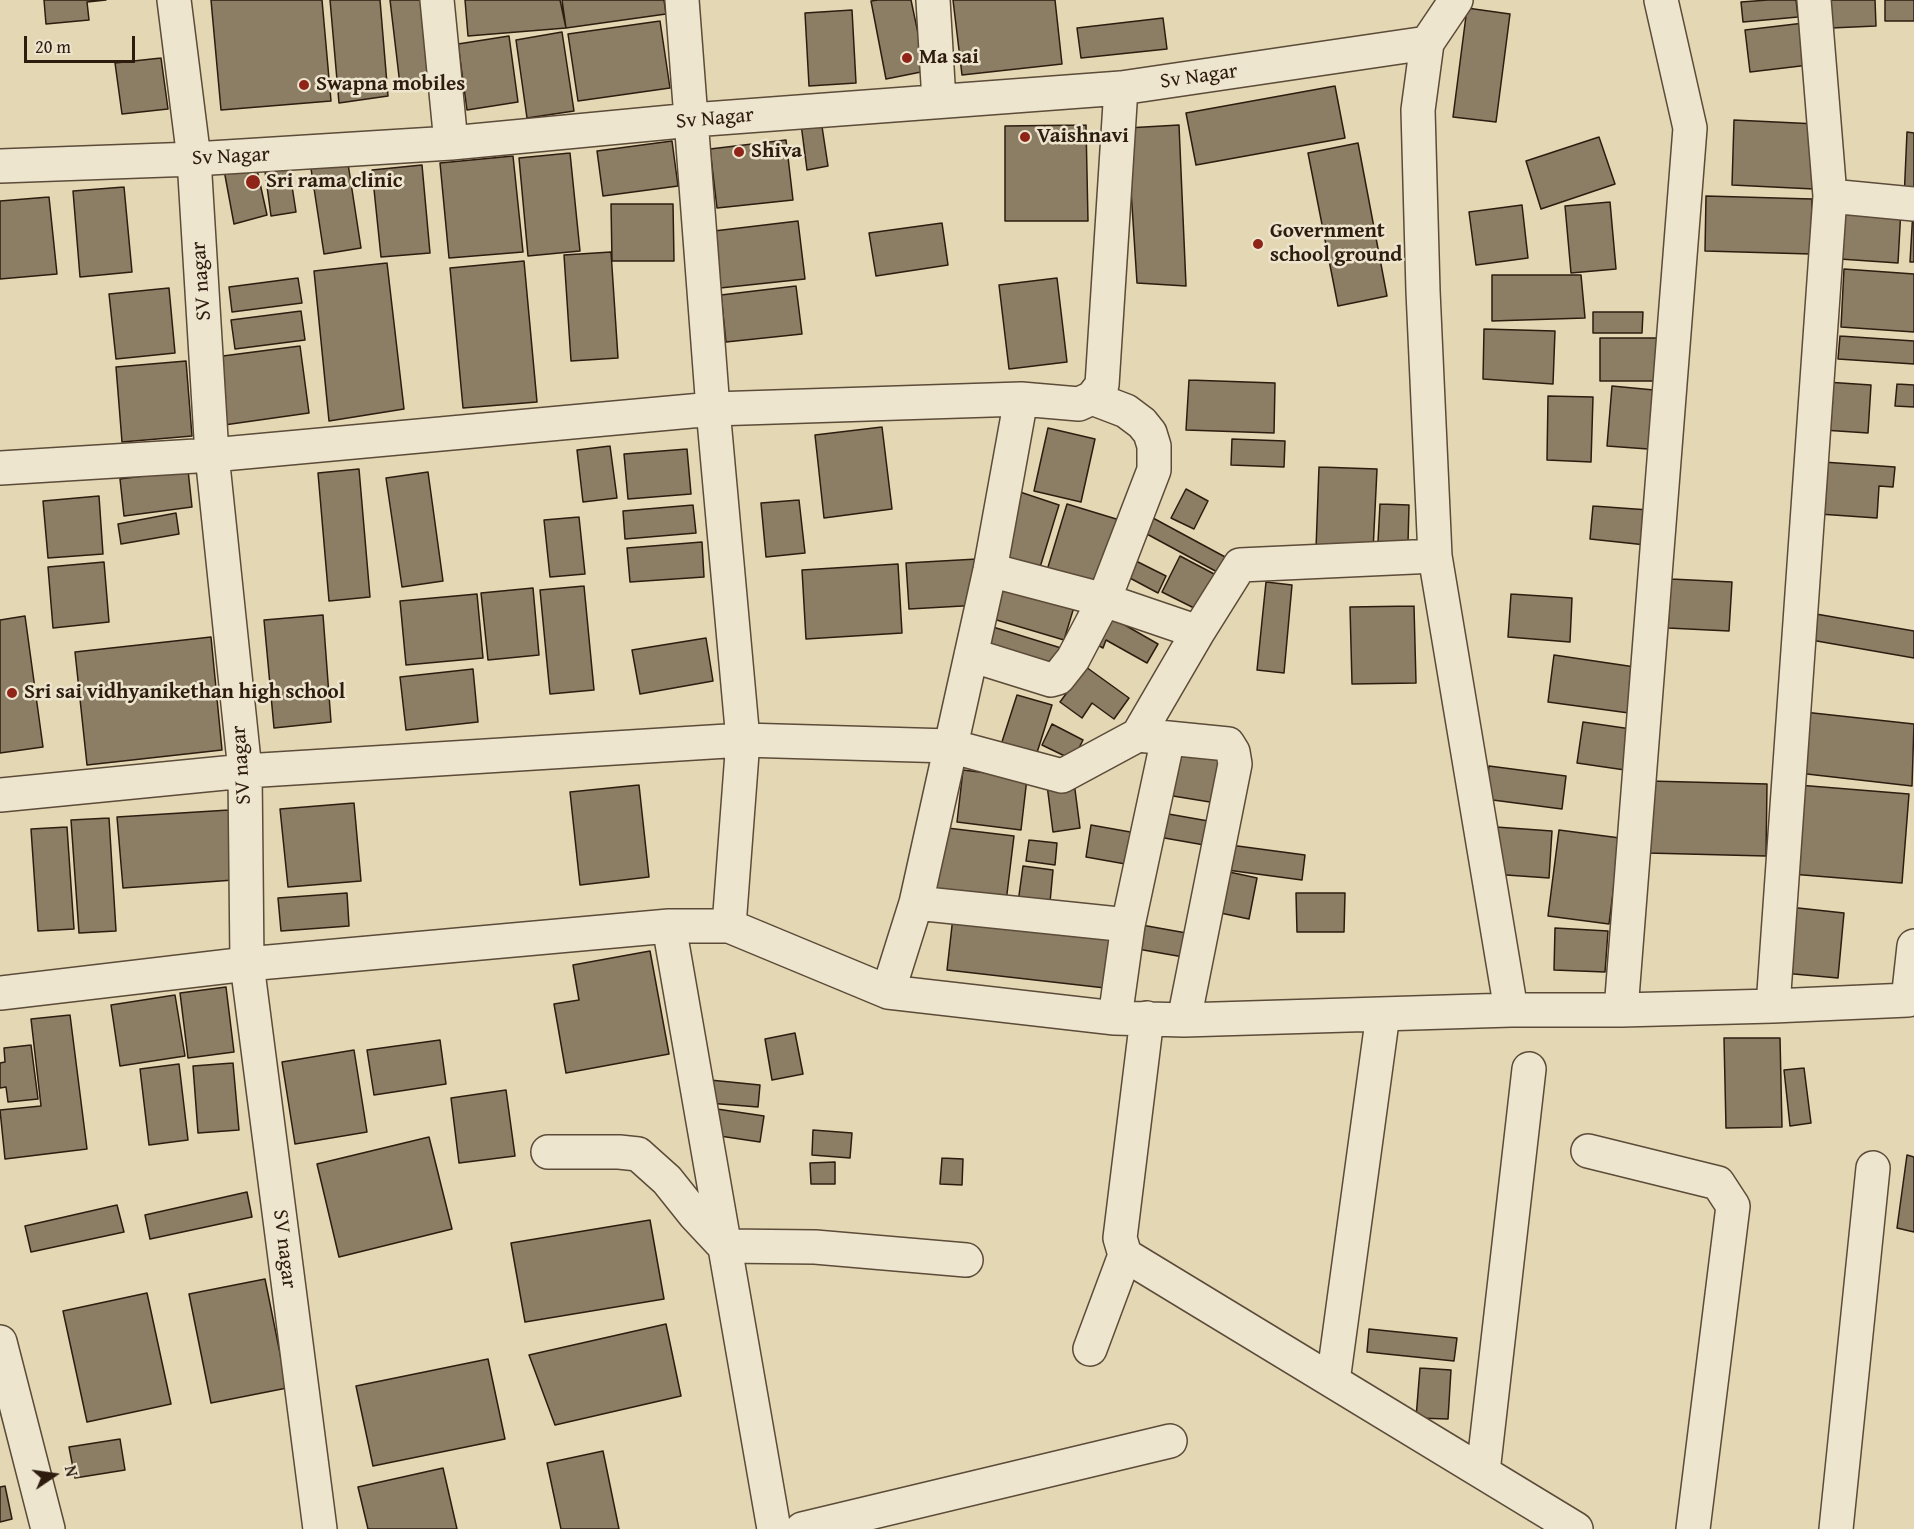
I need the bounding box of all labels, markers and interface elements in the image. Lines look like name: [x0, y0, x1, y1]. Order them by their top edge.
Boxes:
scale bar: [27, 24, 138, 62]
text: 20 m: [35, 33, 71, 60]
place label: Ma sai: [919, 45, 979, 71]
marker: Ma sai: [900, 51, 914, 65]
street label: Sv Nagar: [1159, 59, 1239, 95]
place label: Swapna mobiles: [316, 72, 465, 98]
marker: Swapna mobiles: [297, 78, 311, 92]
street label: Sv Nagar: [675, 103, 755, 135]
place label: Vaishnavi: [1037, 124, 1129, 150]
marker: Vaishnavi: [1018, 130, 1032, 144]
place label: Shiva: [751, 139, 802, 165]
street label: Sv Nagar: [191, 142, 271, 172]
marker: Shiva: [732, 145, 746, 159]
place label: Sri rama clinic: [266, 169, 402, 195]
marker: Sri rama clinic: [244, 173, 262, 191]
place label: Government school ground: [1270, 219, 1402, 269]
marker: Government school ground: [1251, 237, 1265, 251]
street label: SV nagar: [187, 241, 217, 321]
place label: Sri sai vidhyanikethan high school: [24, 680, 345, 706]
marker: Sri sai vidhyanikethan high school: [5, 686, 19, 700]
street label: SV nagar: [227, 725, 257, 805]
street label: SV nagar: [267, 1208, 301, 1290]
north arrow: [24, 1445, 84, 1505]
text: N: [59, 1463, 84, 1479]

